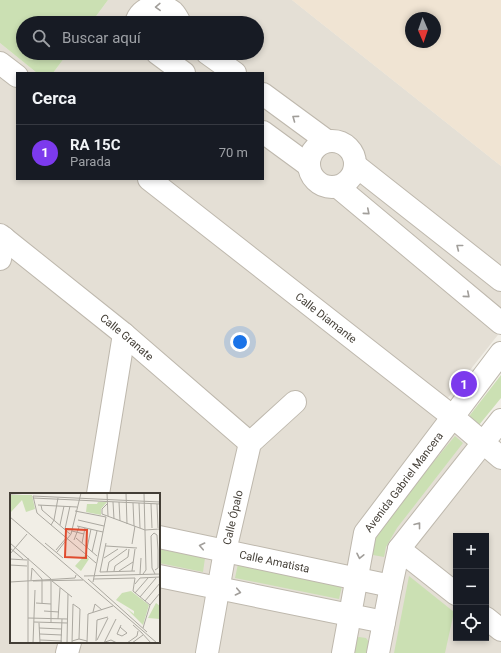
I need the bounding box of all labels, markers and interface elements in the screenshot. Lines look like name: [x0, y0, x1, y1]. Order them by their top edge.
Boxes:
one-way arrow: [155, 3, 161, 12]
north arrow: [405, 12, 441, 48]
search box: [16, 16, 264, 60]
icon: search: [30, 27, 52, 49]
text: Buscar aquí: [62, 29, 141, 47]
text: Cerca: [32, 88, 76, 108]
one-way arrow: [293, 116, 300, 123]
text: RA 15C: [70, 136, 120, 154]
text: 1: [41, 145, 49, 160]
text: 70 m: [219, 145, 248, 160]
text: Parada: [70, 154, 111, 169]
one-way arrow: [363, 207, 370, 214]
one-way arrow: [457, 245, 464, 252]
street label: Calle Diamante: [293, 290, 359, 346]
one-way arrow: [463, 291, 470, 298]
street label: Calle Granate: [97, 312, 156, 364]
your location: [230, 332, 250, 352]
pin: 1: [451, 369, 477, 399]
street label: Avenida Gabriel Mancera: [362, 430, 446, 535]
street label: Calle Ópalo: [221, 489, 246, 546]
inset map: [10, 493, 160, 643]
one-way arrow: [413, 522, 420, 529]
map controls: [453, 533, 489, 641]
button: +: [453, 533, 489, 569]
one-way arrow: [199, 542, 205, 550]
street label: Calle Amatista: [238, 548, 311, 576]
one-way arrow: [357, 553, 365, 559]
button: −: [453, 569, 489, 605]
one-way arrow: [235, 588, 241, 596]
button: locate: [453, 605, 489, 641]

